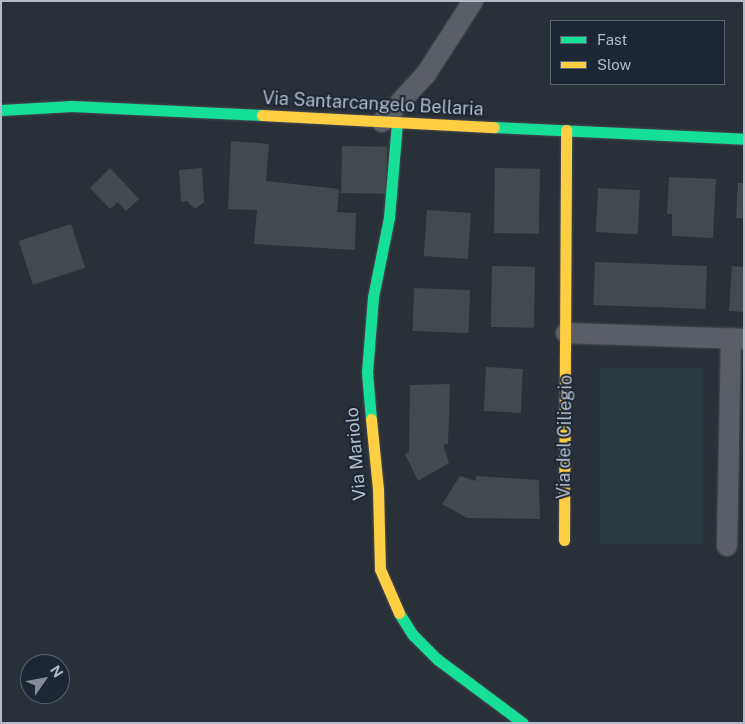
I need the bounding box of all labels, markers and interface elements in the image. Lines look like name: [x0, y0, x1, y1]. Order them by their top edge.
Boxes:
legend: [550, 20, 725, 85]
text: Fast: [597, 31, 627, 48]
text: Slow: [597, 56, 631, 73]
street label: Via Santarcangelo Bellaria: [262, 87, 484, 121]
street label: Via del Ciliegio: [553, 375, 577, 499]
street label: Via Mariolo: [341, 406, 371, 502]
north arrow: [20, 654, 70, 704]
text: N: [47, 662, 66, 680]

